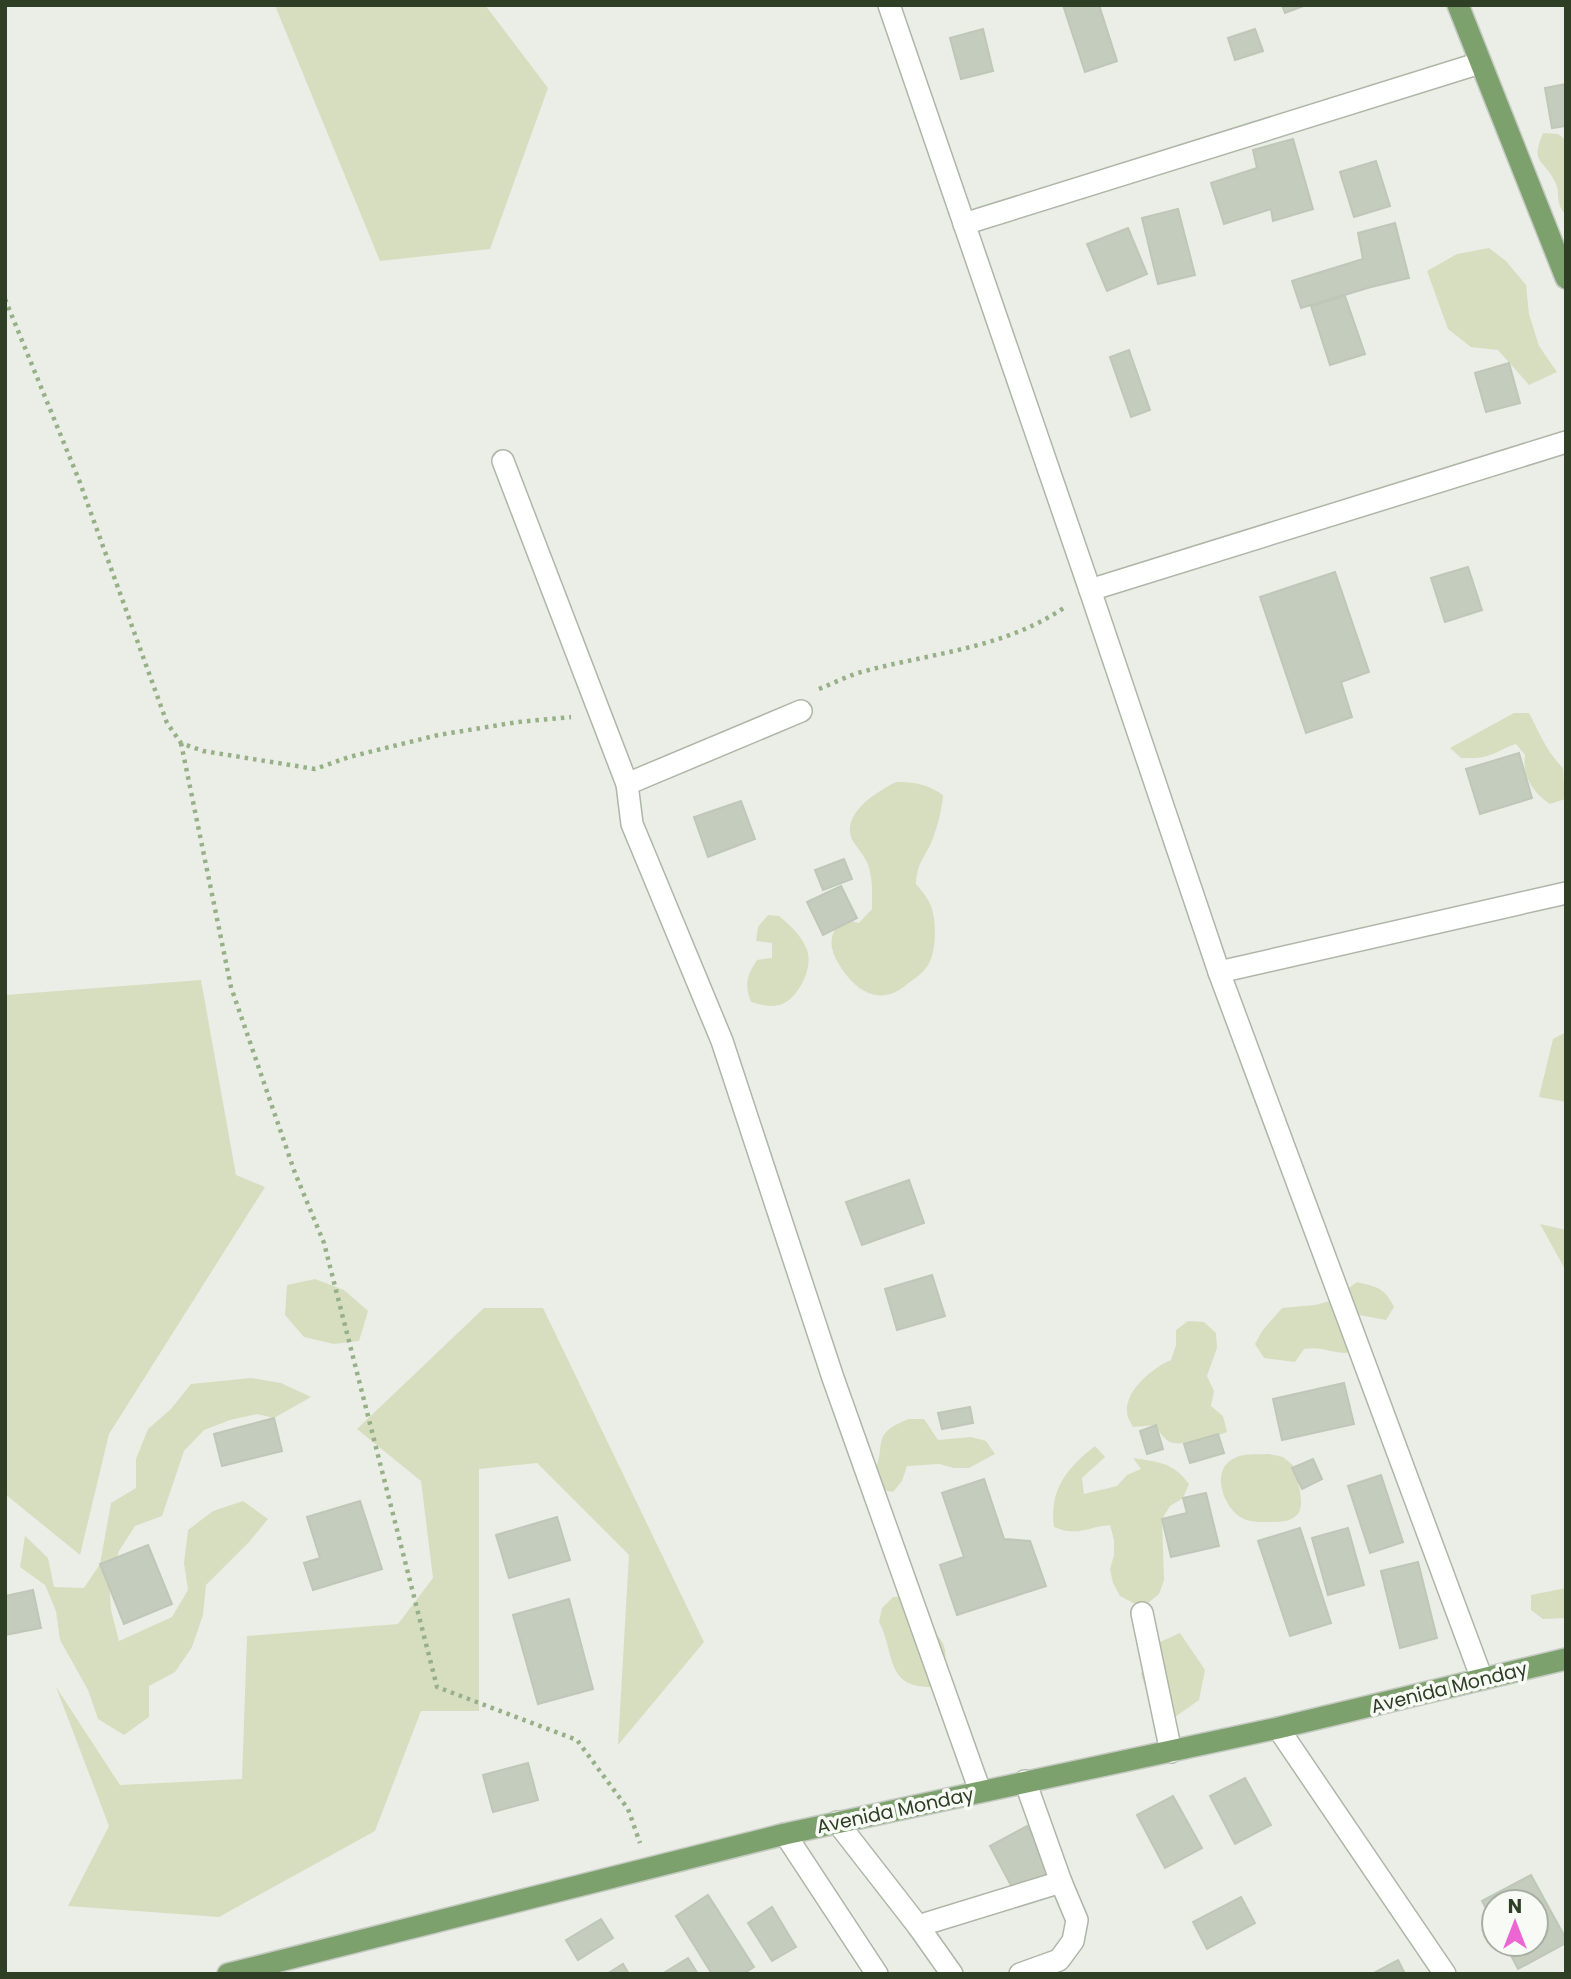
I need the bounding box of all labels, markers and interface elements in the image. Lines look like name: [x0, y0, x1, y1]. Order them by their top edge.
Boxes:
street label: Avenida Monday: [1368, 1655, 1530, 1720]
street label: Avenida Monday: [814, 1781, 976, 1840]
north arrow: [1480, 1888, 1550, 1958]
text: N: [1508, 1893, 1522, 1920]

